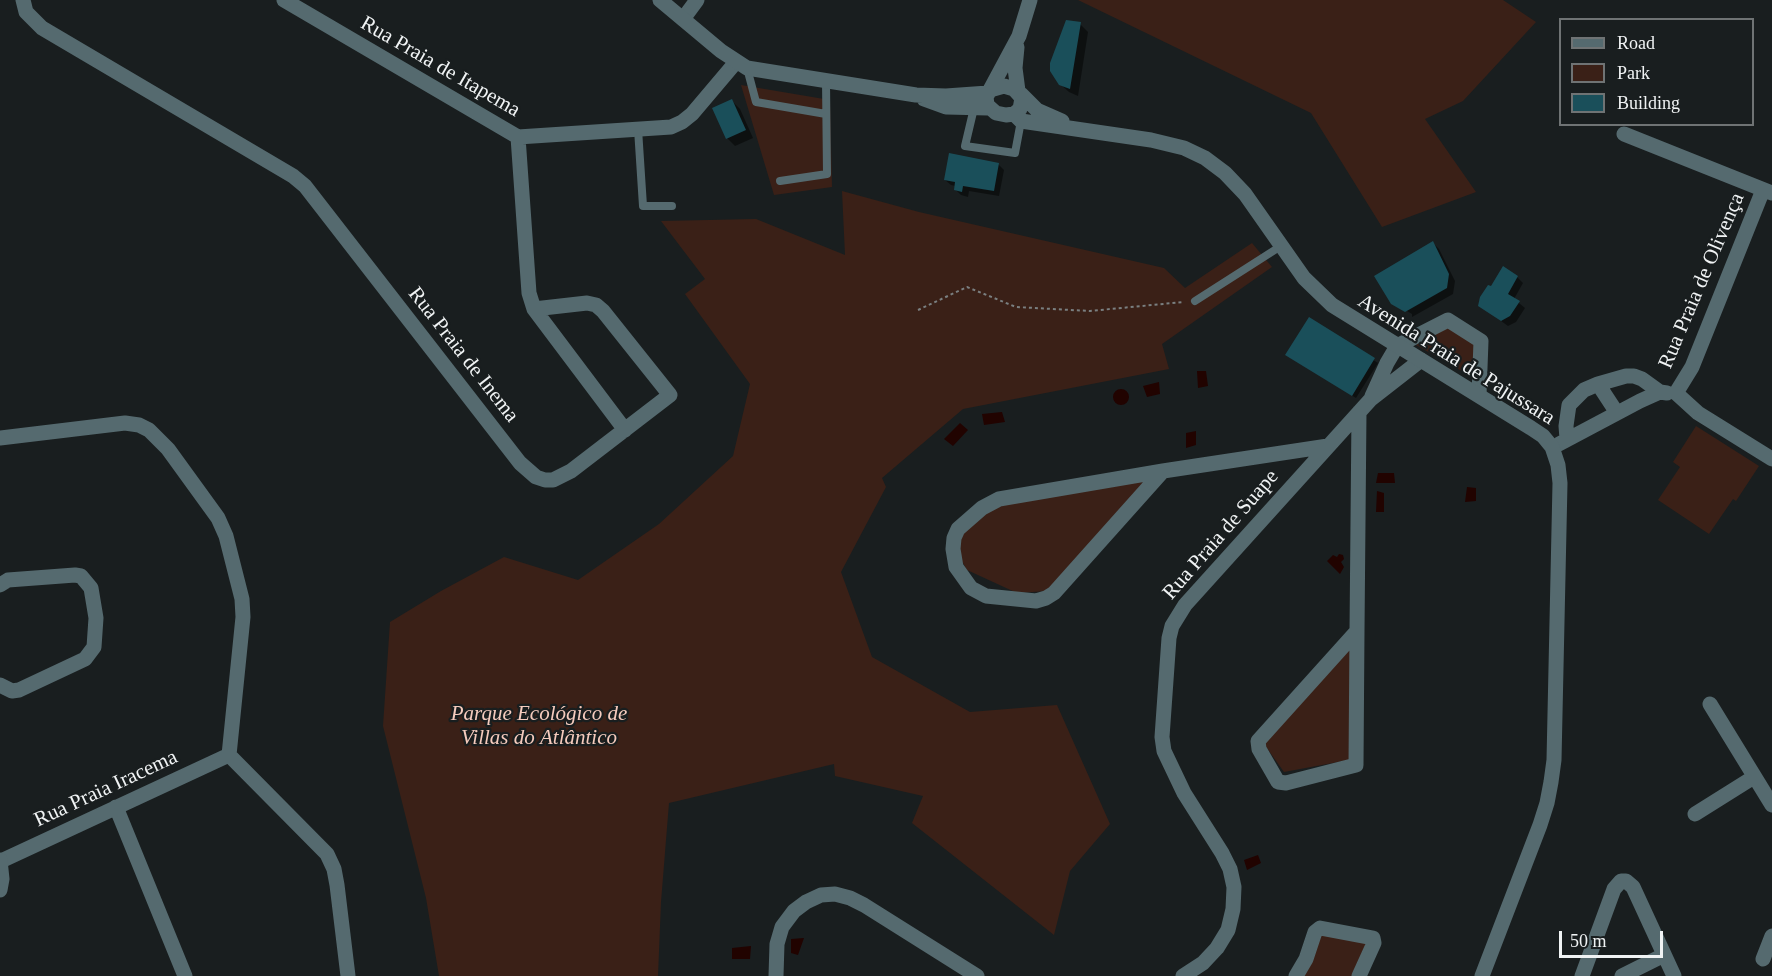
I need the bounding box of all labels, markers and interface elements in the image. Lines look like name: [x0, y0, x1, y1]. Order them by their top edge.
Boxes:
street label: Rua Praia de Itapema: [356, 11, 524, 123]
legend: [1559, 18, 1754, 126]
text: Road: [1617, 33, 1655, 53]
text: Park: [1617, 63, 1650, 83]
text: Building: [1617, 93, 1680, 113]
street label: Rua Praia de Olivença: [1654, 189, 1750, 373]
street label: Rua Praia de Inema: [402, 282, 524, 428]
street label: Avenida Praia de Pajussara: [1353, 289, 1559, 431]
street label: Rua Praia de Suape: [1158, 465, 1284, 605]
park label: Parque Ecológico de Villas do Atlântico: [451, 701, 627, 751]
street label: Rua Praia Iracema: [30, 745, 182, 833]
scale bar: [1562, 919, 1666, 957]
text: 50 m: [1570, 931, 1607, 951]

